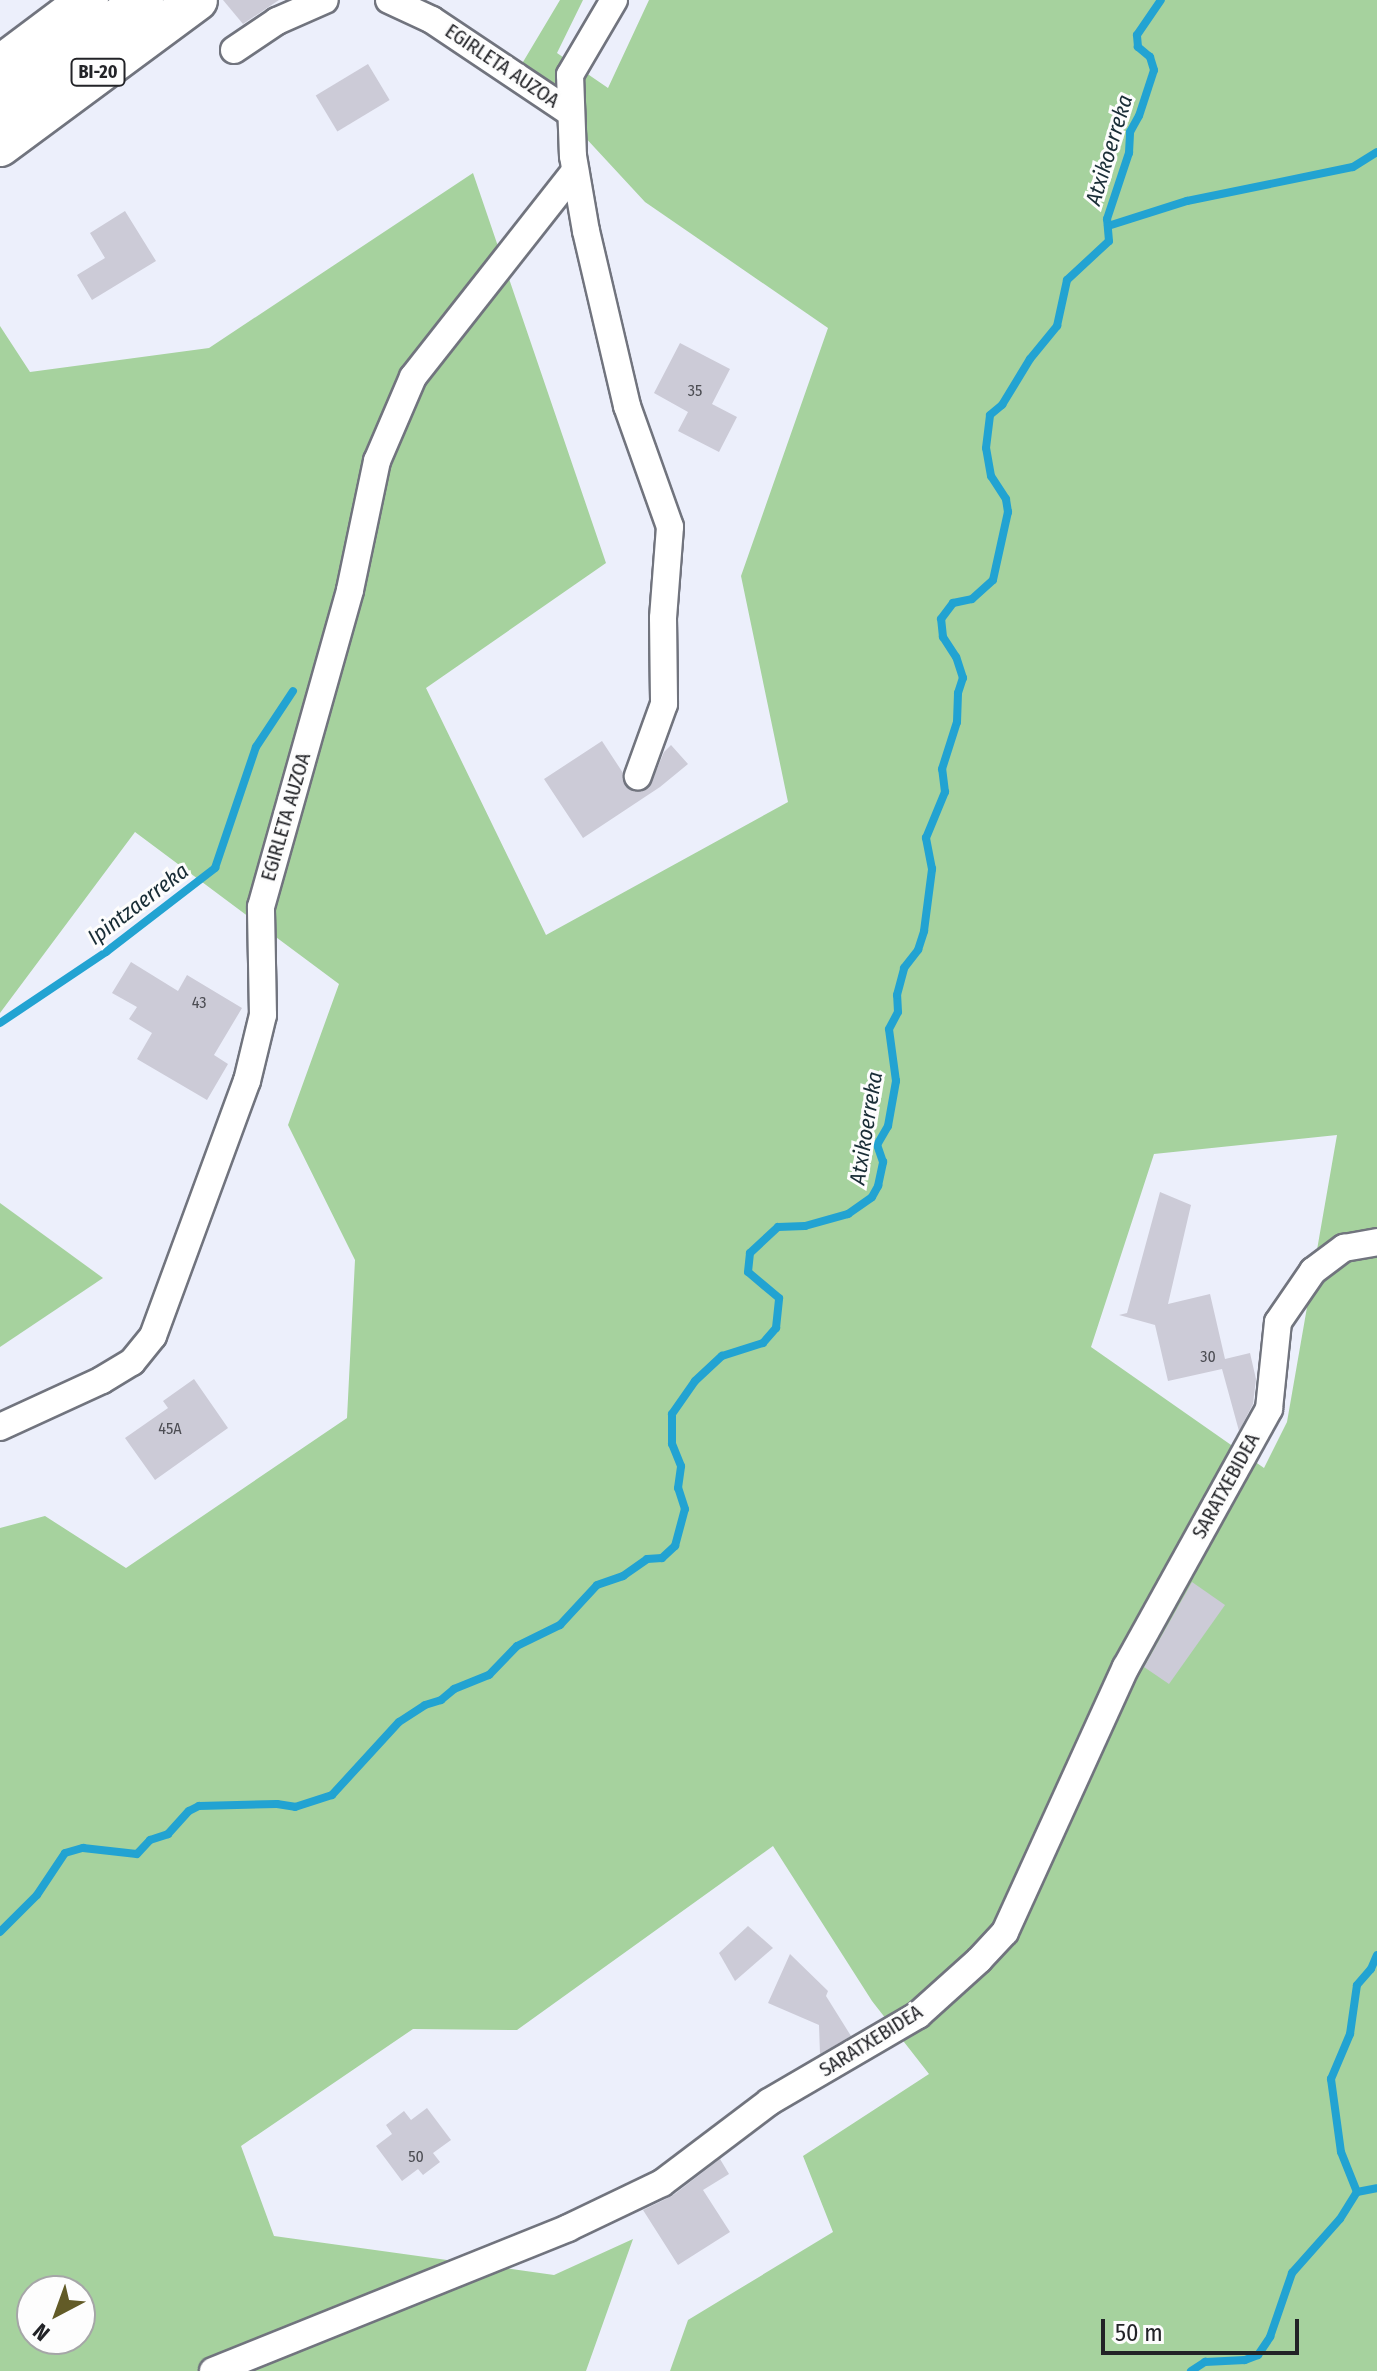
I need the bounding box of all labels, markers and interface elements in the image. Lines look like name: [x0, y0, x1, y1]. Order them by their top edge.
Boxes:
street label: EGIRLETA AUZOA: [441, 19, 563, 113]
road number: BI-20: [70, 58, 126, 86]
water label: Atxikoerreka: [1080, 92, 1138, 208]
house number: 35: [688, 381, 702, 401]
street label: EGIRLETA AUZOA: [256, 750, 316, 884]
water label: Ipintzaerreka: [82, 858, 194, 950]
house number: 43: [192, 993, 206, 1013]
water label: Atxikoerreka: [844, 1070, 888, 1186]
house number: 30: [1200, 1347, 1216, 1367]
house number: 45A: [158, 1419, 182, 1439]
street label: SARATXEBIDEA: [1187, 1429, 1265, 1543]
street label: SARATXEBIDEA: [815, 2000, 927, 2082]
house number: 50: [408, 2147, 424, 2167]
north arrow: [16, 2275, 96, 2355]
scale bar: [1105, 2303, 1303, 2353]
text: N: [27, 2317, 55, 2346]
text: 50 m: [1115, 2319, 1163, 2347]

